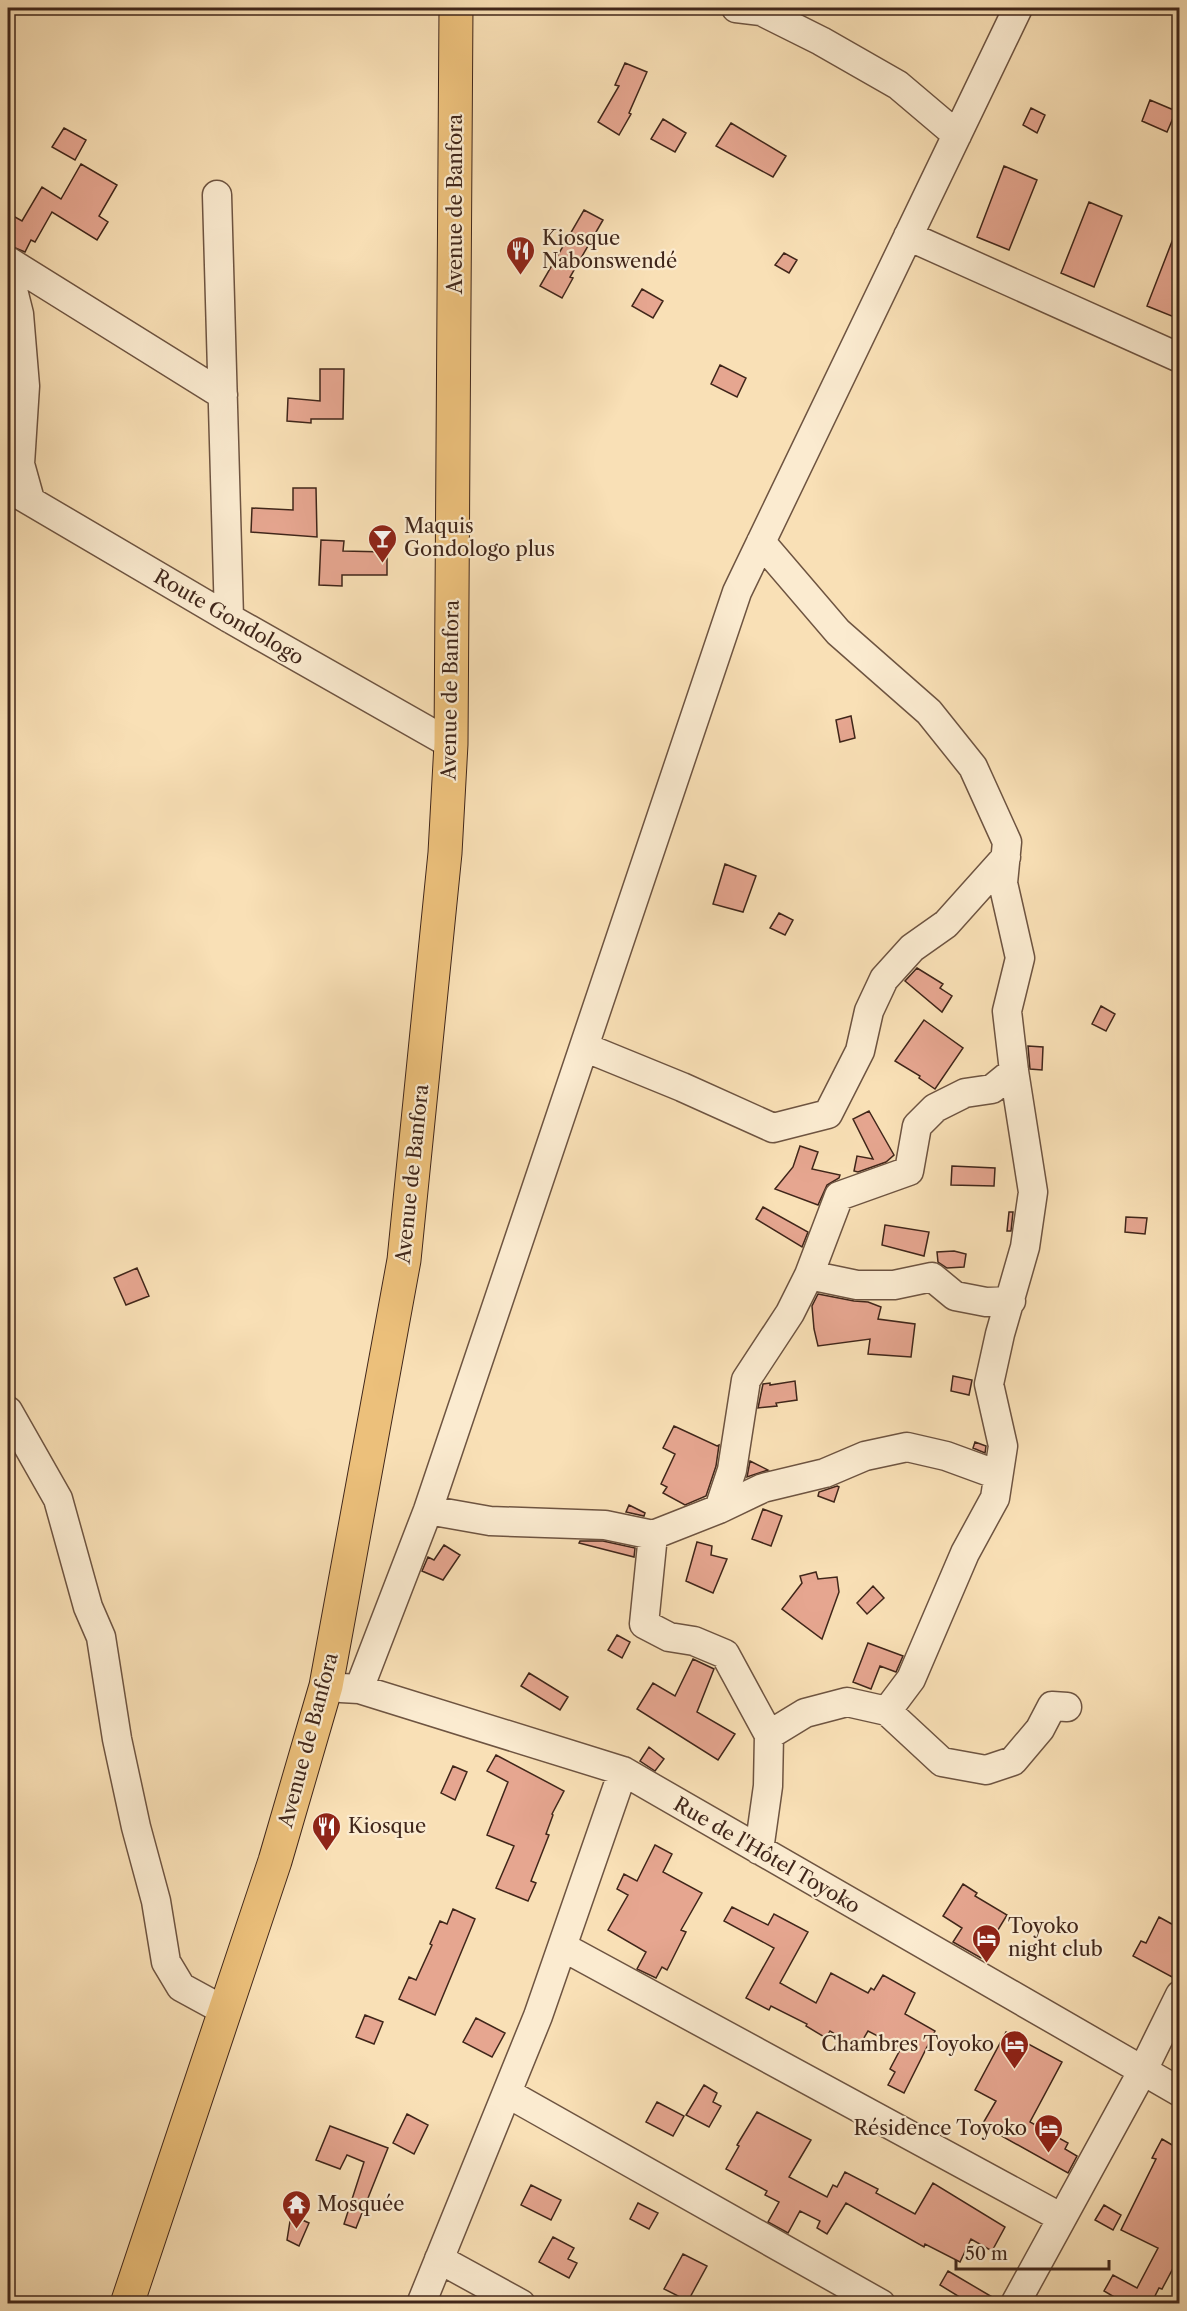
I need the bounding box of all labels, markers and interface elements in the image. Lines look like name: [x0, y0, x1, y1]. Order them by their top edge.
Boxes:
street label: Avenue de Banfora: [443, 113, 467, 295]
place label: Kiosque Nabonswendé: [542, 226, 677, 273]
restaurant icon: Kiosque Nabonswendé: [505, 234, 537, 276]
place label: Maquis Gondologo plus: [404, 514, 555, 561]
bar icon: Maquis Gondologo plus: [367, 522, 399, 564]
street label: Route Gondologo: [150, 564, 308, 670]
street label: Avenue de Banfora: [436, 599, 464, 781]
street label: Avenue de Banfora: [391, 1083, 433, 1266]
street label: Avenue de Banfora: [273, 1649, 343, 1831]
street label: Rue de l'Hôtel Toyoko: [670, 1792, 864, 1918]
restaurant icon: Kiosque: [311, 1810, 343, 1852]
place label: Kiosque: [348, 1814, 426, 1838]
place label: Toyoko night club: [1008, 1914, 1103, 1961]
hotel icon: Toyoko night club: [971, 1922, 1003, 1964]
hotel icon: Chambres Toyoko: [999, 2028, 1031, 2070]
place label: Chambres Toyoko: [821, 2032, 994, 2056]
hotel icon: Résidence Toyoko: [1032, 2112, 1064, 2154]
place label: Résidence Toyoko: [853, 2116, 1027, 2140]
temple icon: Mosquée: [280, 2188, 312, 2230]
place label: Mosquée: [317, 2192, 405, 2216]
scale bar: [956, 2233, 1109, 2271]
text: 50 m: [965, 2243, 1008, 2265]

